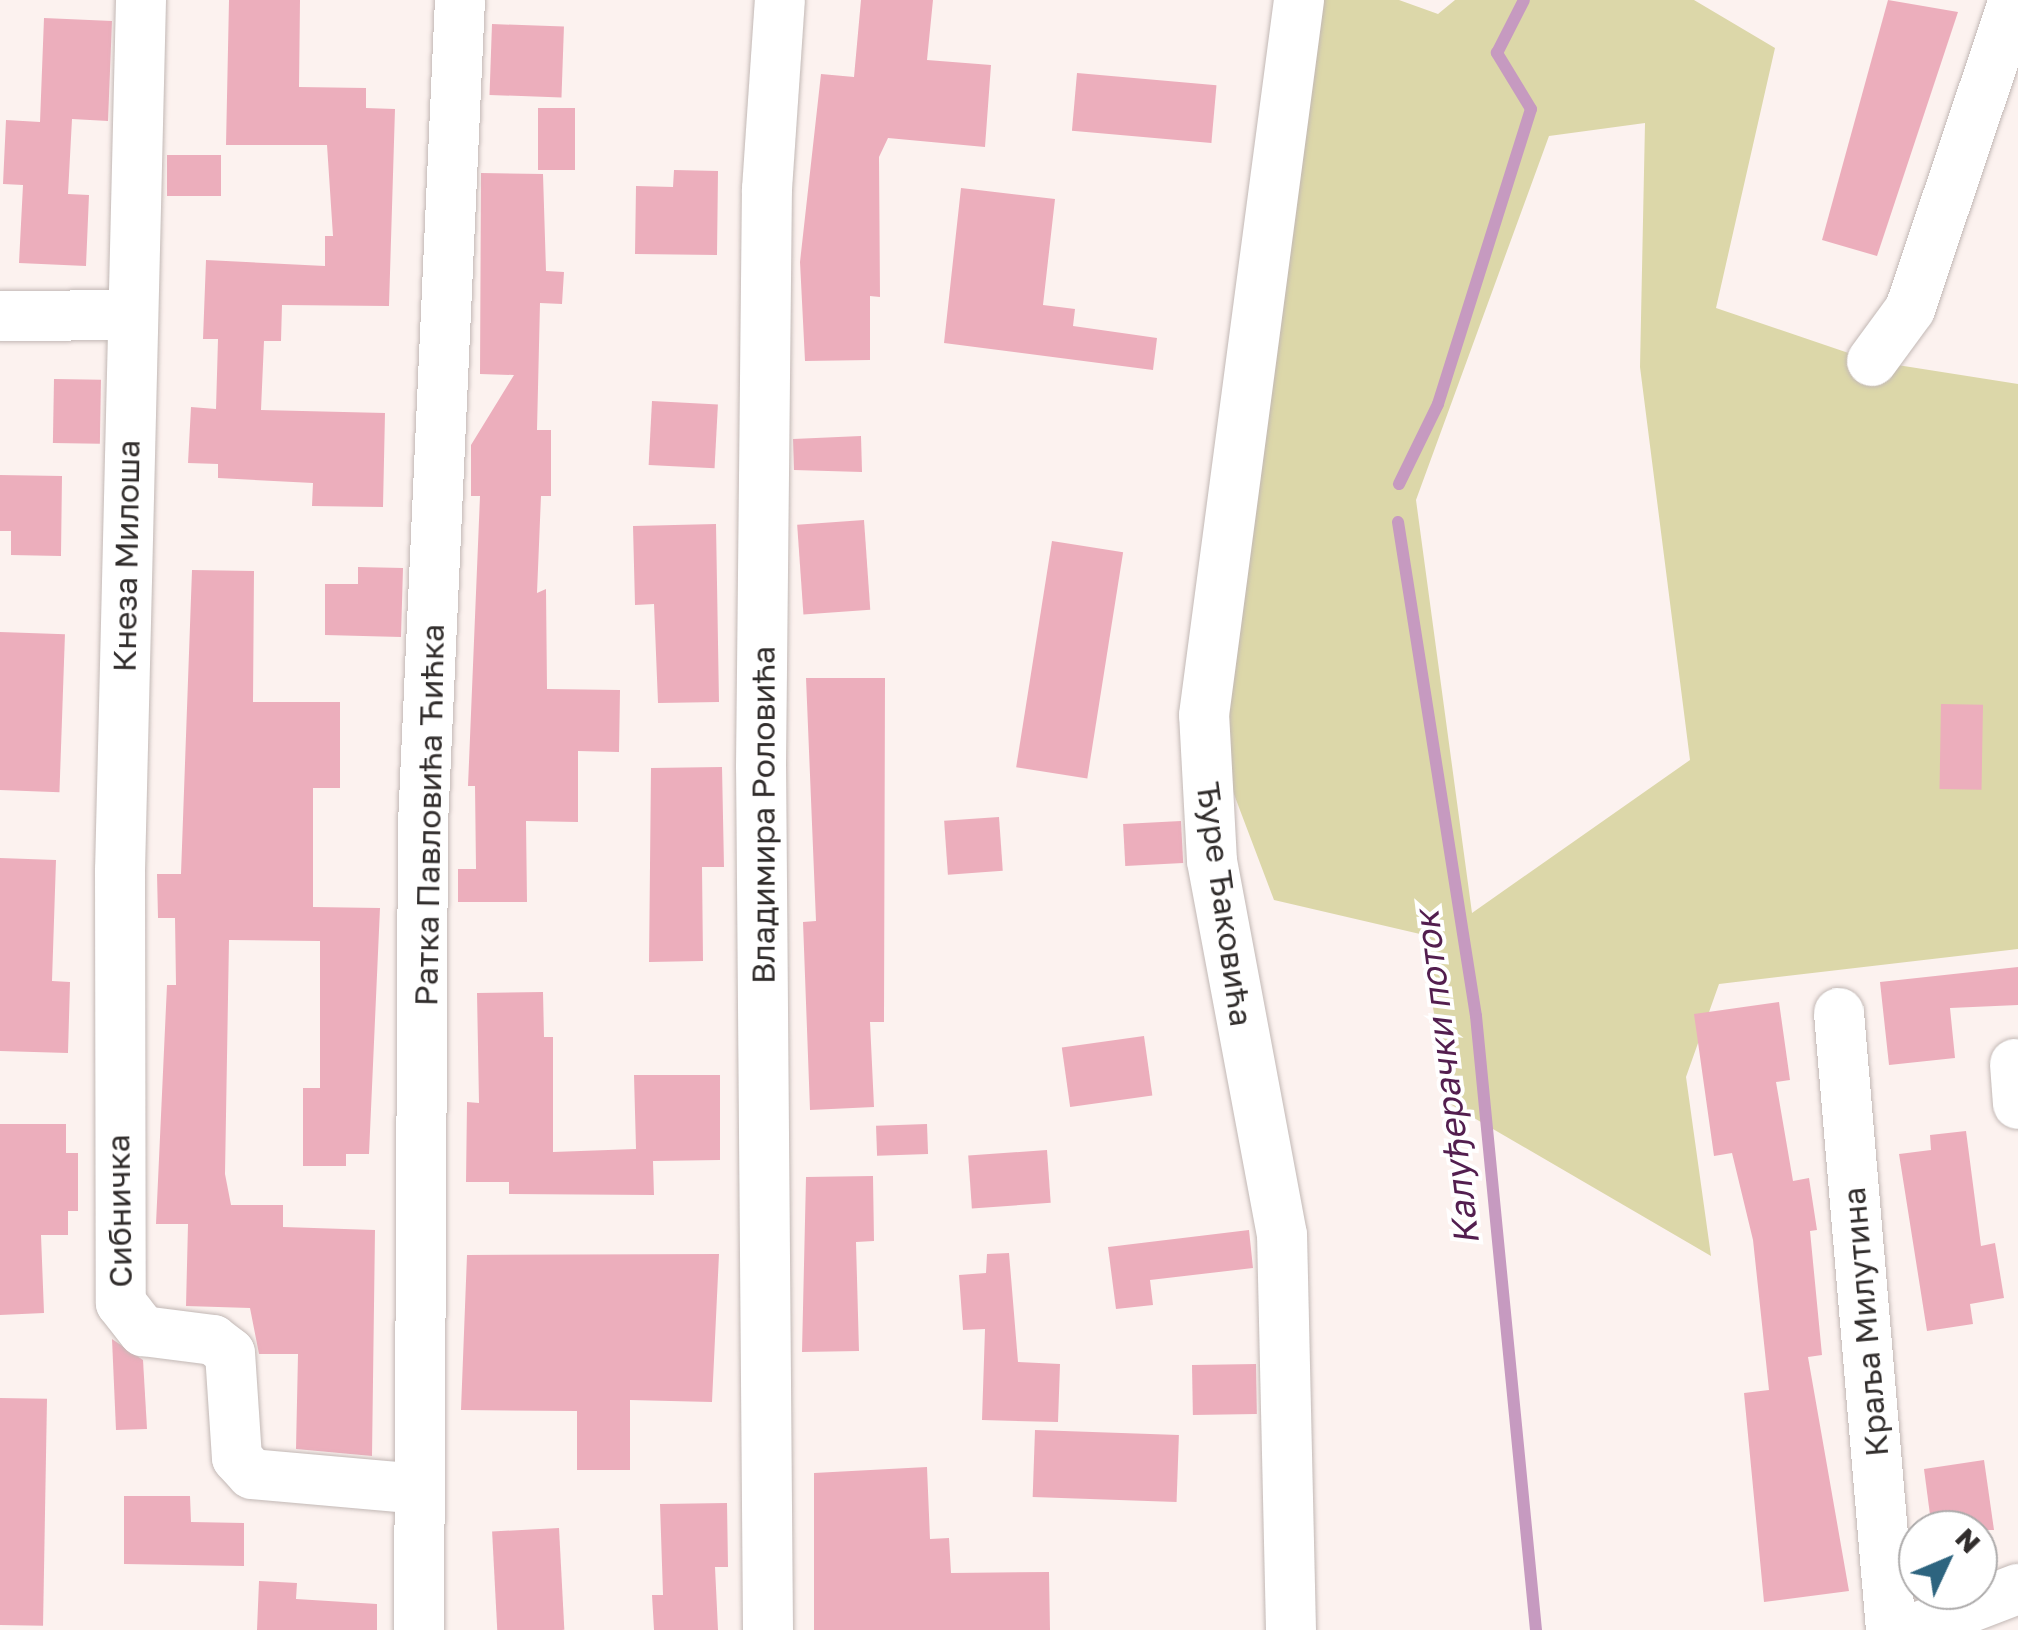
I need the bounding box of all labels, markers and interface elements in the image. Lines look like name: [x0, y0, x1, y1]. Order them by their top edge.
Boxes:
street label: Кнеза Милоша: [105, 440, 147, 672]
street label: Ратка Павловића Ћићка: [406, 623, 452, 1007]
street label: Владимира Роловића: [744, 646, 782, 984]
street label: Ђуре Ђаковића: [1189, 779, 1261, 1029]
water label: Калуђерачки поток: [1405, 908, 1487, 1248]
street label: Сибничка: [98, 1134, 140, 1288]
street label: Краља Милутина: [1834, 1186, 1896, 1458]
north arrow: [1898, 1510, 1998, 1610]
text: N: [1949, 1521, 1988, 1559]

